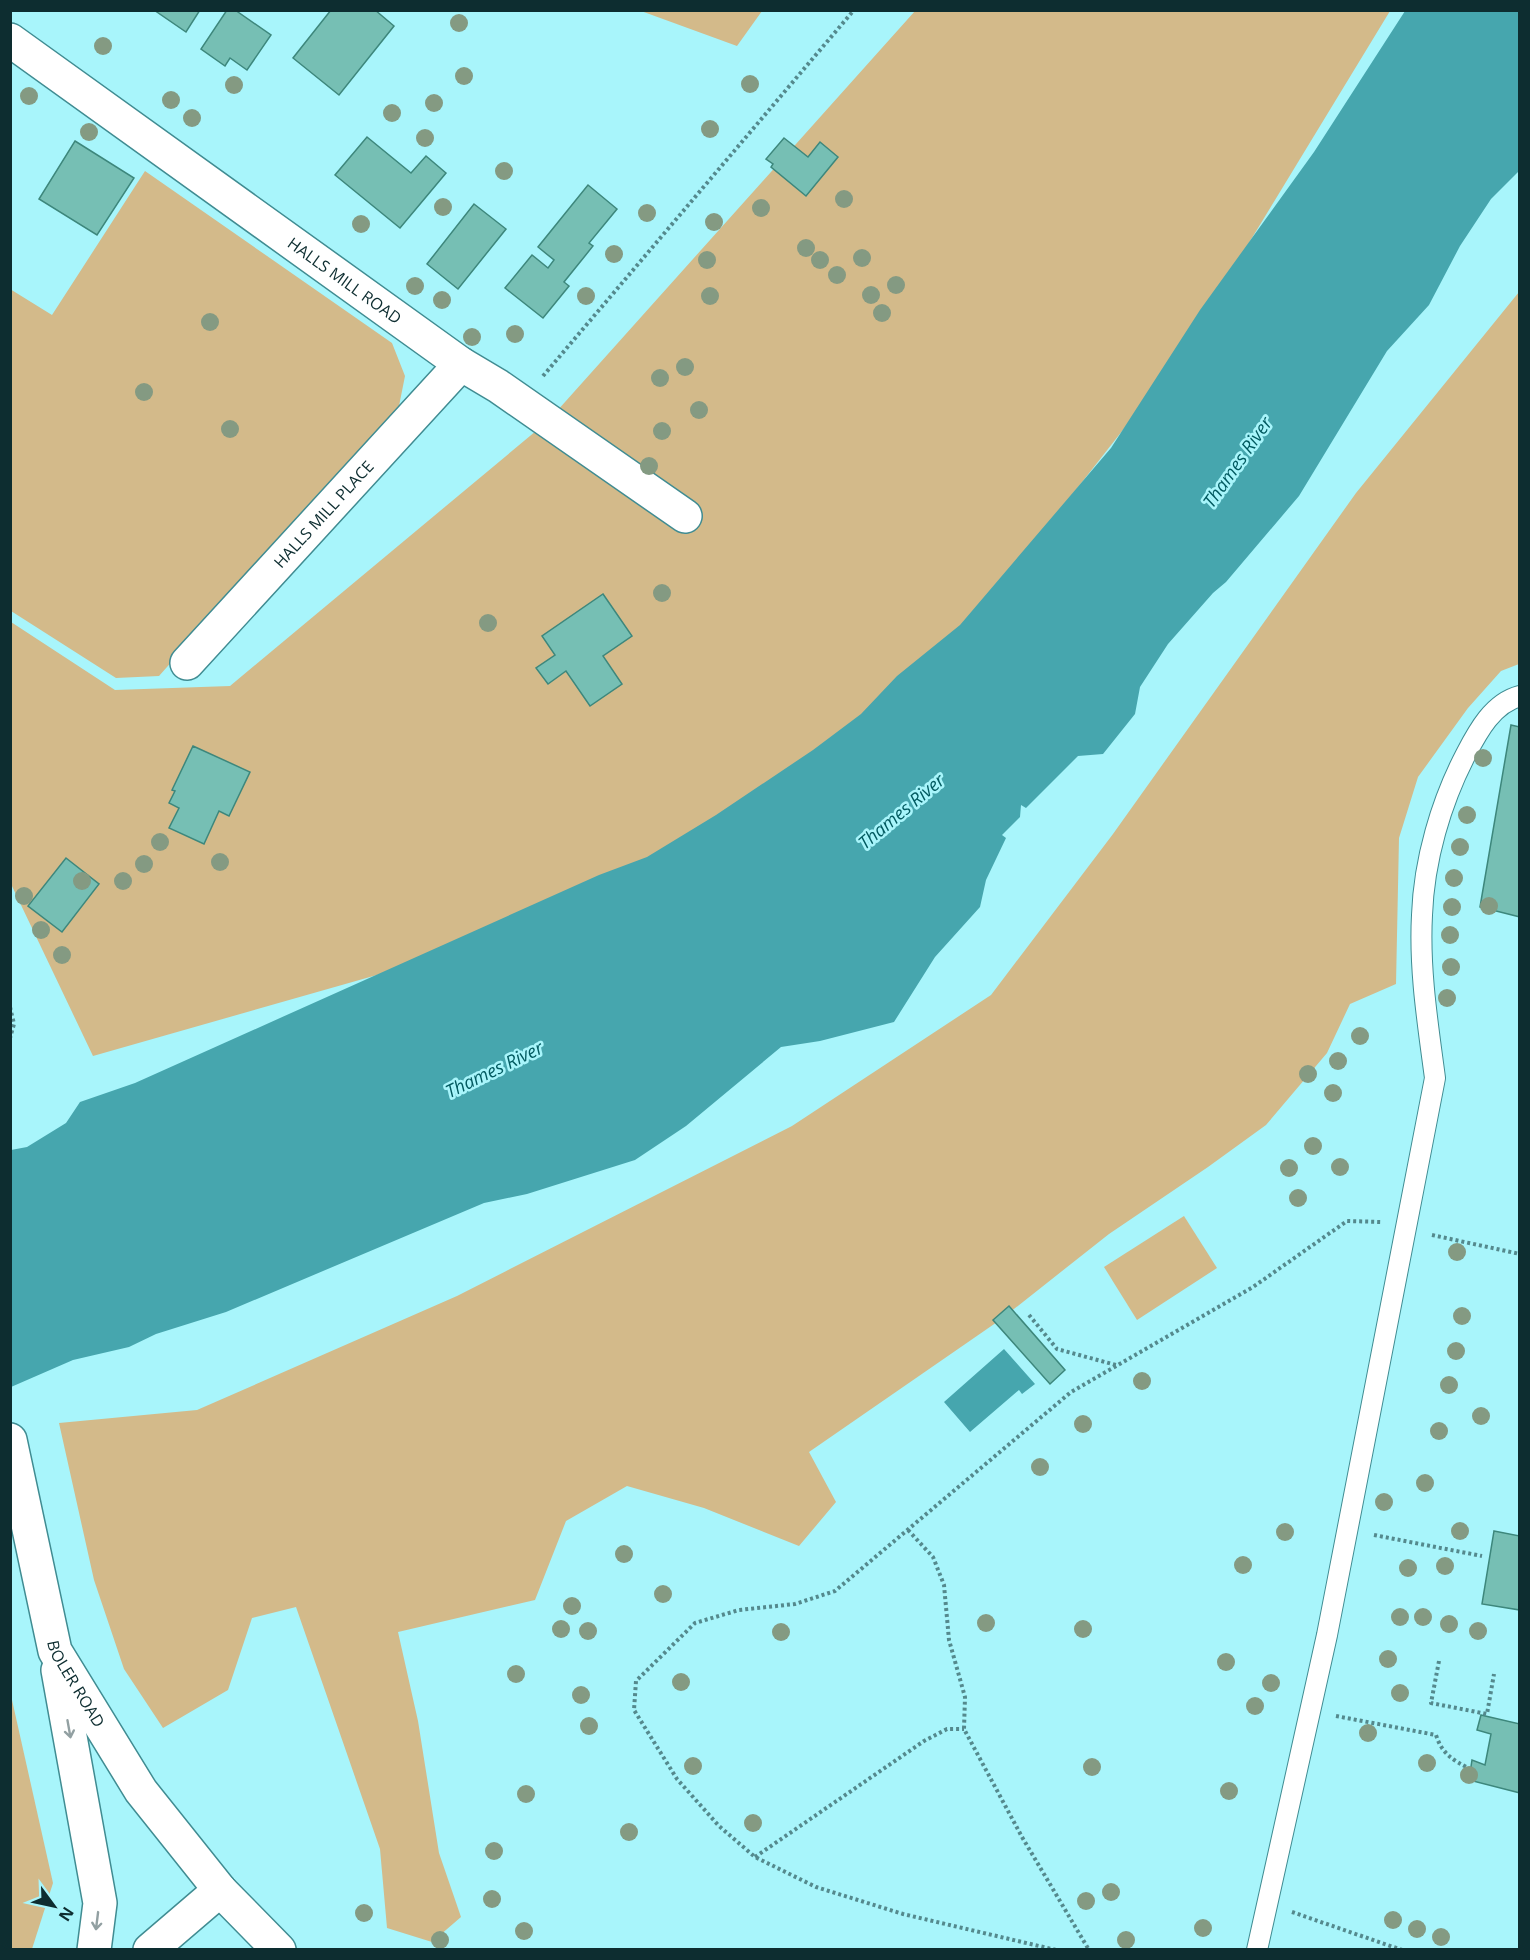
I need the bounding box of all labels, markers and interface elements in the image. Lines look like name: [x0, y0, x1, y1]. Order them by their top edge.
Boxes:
street label: HALLS MILL ROAD: [283, 232, 406, 329]
water label: Thames River: [1197, 411, 1278, 512]
street label: HALLS MILL PLACE: [269, 456, 378, 573]
water label: Thames River: [853, 767, 950, 854]
water label: Thames River: [441, 1035, 548, 1103]
street label: BOLER ROAD: [42, 1638, 110, 1731]
one-way arrow: [64, 1719, 75, 1738]
north arrow: [24, 1876, 84, 1936]
text: N: [54, 1903, 79, 1926]
one-way arrow: [92, 1911, 103, 1931]

